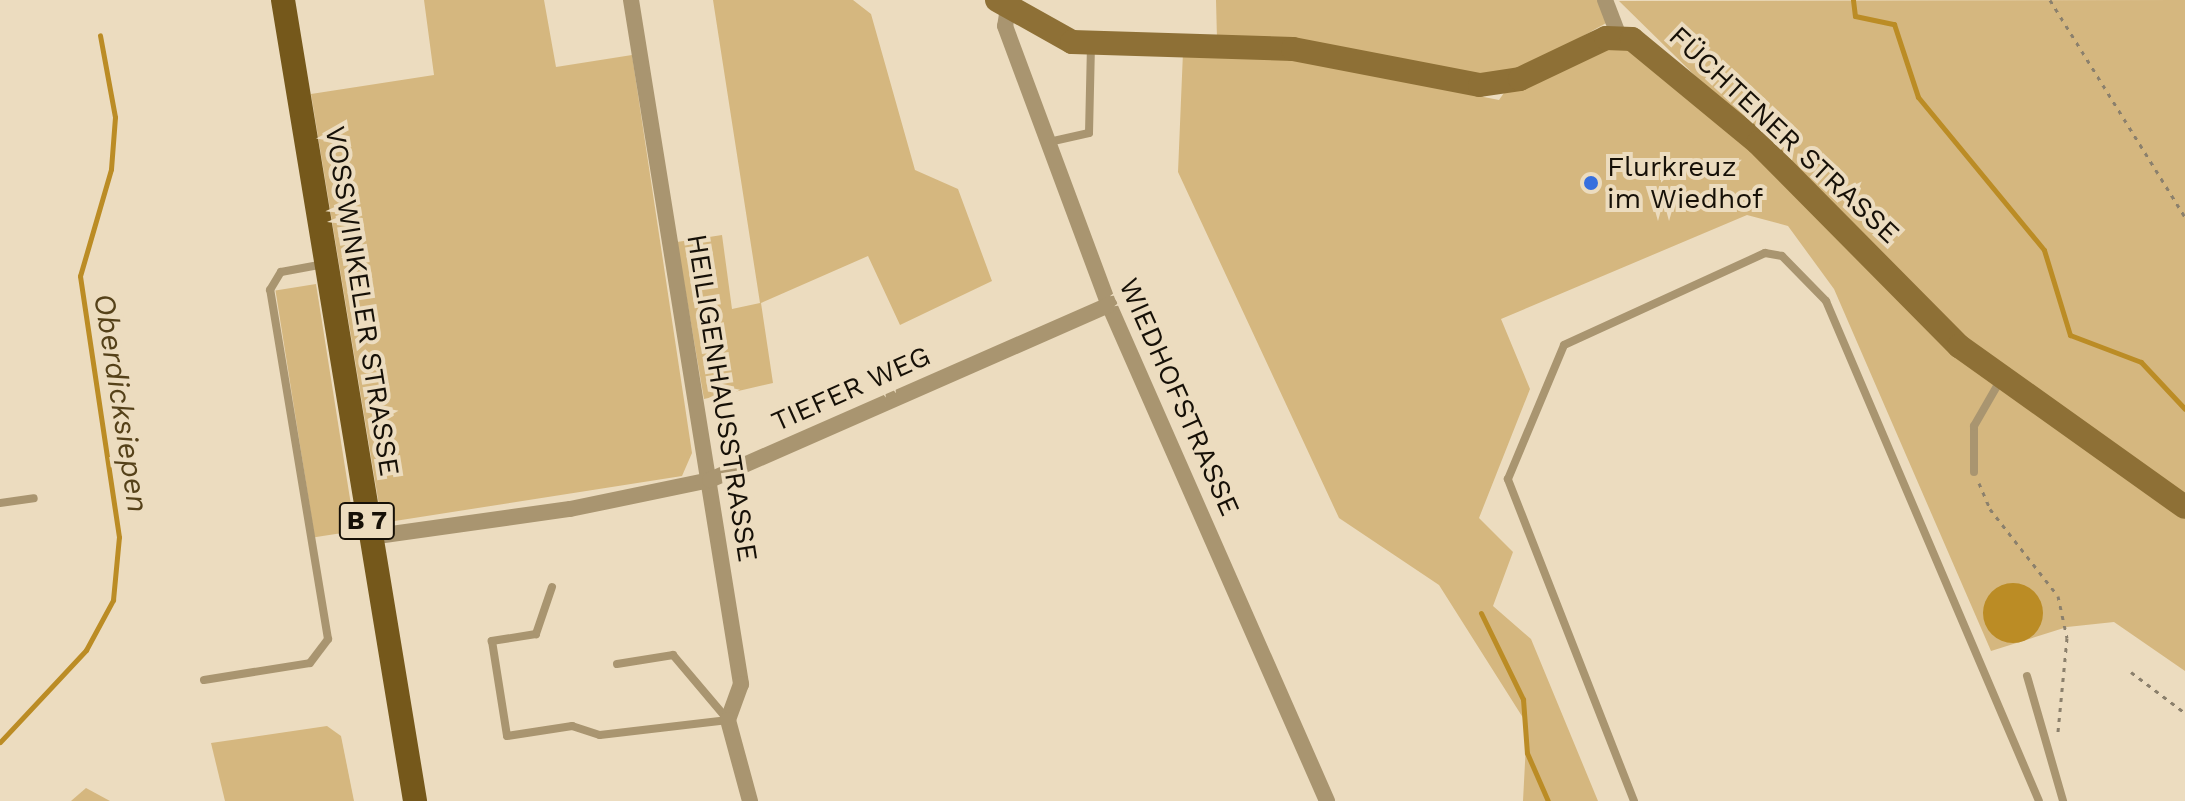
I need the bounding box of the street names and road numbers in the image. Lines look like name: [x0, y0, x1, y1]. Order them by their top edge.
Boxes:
street label: FÜCHTENER STRASSE: [1662, 19, 1906, 251]
street label: VOSSWINKELER STRASSE: [318, 124, 406, 478]
street label: HEILIGENHAUSSTRASSE: [679, 232, 765, 564]
street label: WIEDHOFSTRASSE: [1111, 273, 1247, 521]
street label: TIEFER WEG: [766, 339, 936, 439]
road number: B 7: [337, 499, 397, 543]

